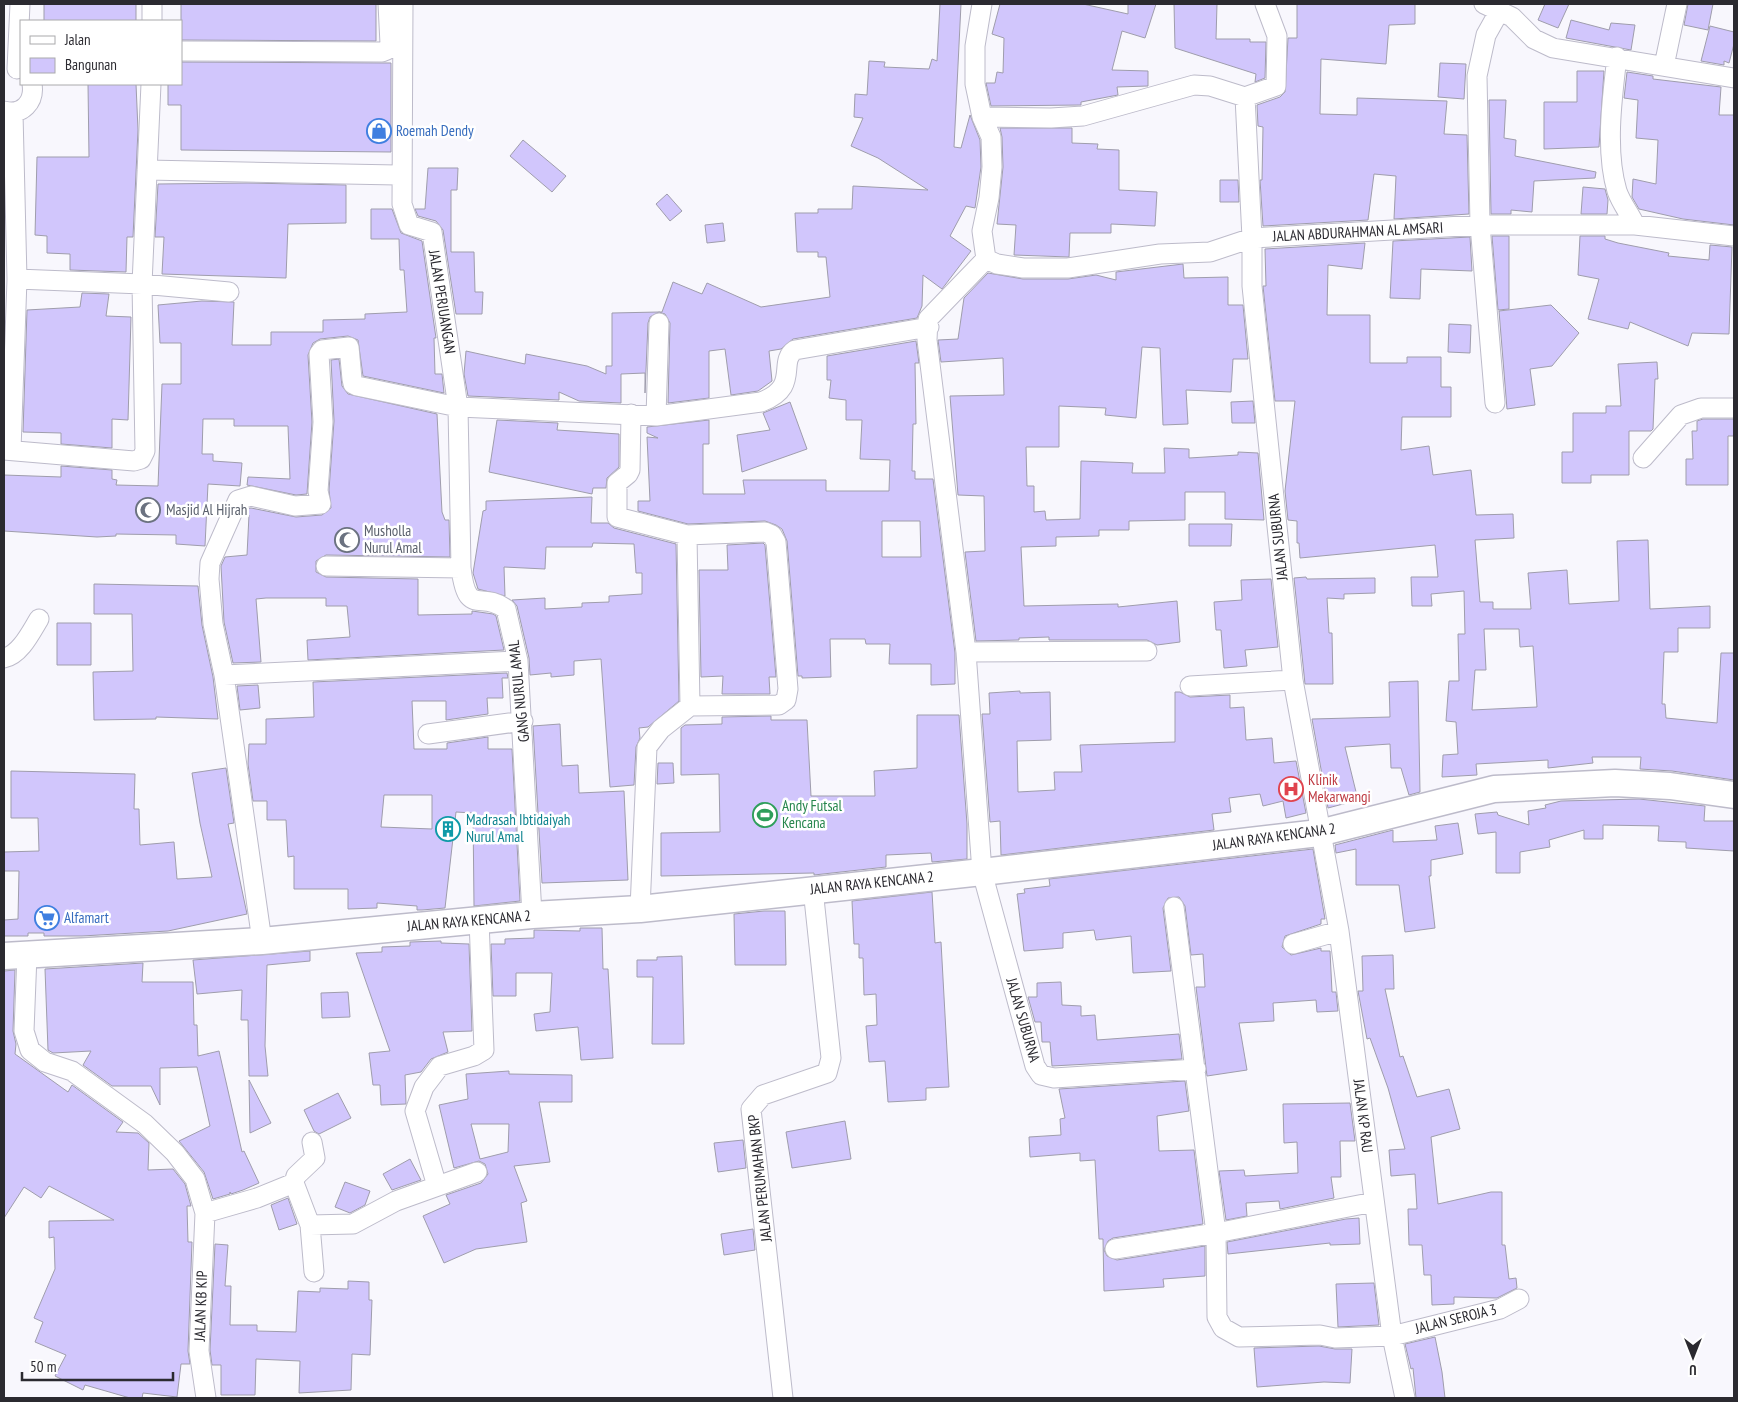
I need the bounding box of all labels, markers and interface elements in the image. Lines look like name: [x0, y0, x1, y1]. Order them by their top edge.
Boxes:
legend: [20, 20, 182, 85]
text: Jalan: [64, 30, 91, 49]
text: Bangunan: [65, 55, 117, 74]
shop icon: Roemah Dendy: [366, 118, 392, 144]
place label: Roemah Dendy: [396, 121, 474, 140]
street label: JALAN ABDURAHMAN AL AMSARI: [1271, 218, 1444, 246]
street label: JALAN PERJUANGAN: [425, 248, 460, 355]
street label: JALAN SUBURNA: [1263, 492, 1292, 582]
mosque icon: Masjid Al Hijrah: [135, 497, 161, 523]
place label: Masjid Al Hijrah: [166, 500, 247, 519]
place label: Musholla Nurul Amal: [364, 521, 422, 557]
mosque icon: Musholla Nurul Amal: [334, 527, 360, 553]
street label: GANG NURUL AMAL: [504, 638, 533, 743]
place label: Klinik Mekarwangi: [1308, 770, 1371, 806]
hospital icon: Klinik Mekarwangi: [1278, 776, 1304, 802]
place label: Andy Futsal Kencana: [782, 796, 842, 832]
sports icon: Andy Futsal Kencana: [752, 802, 778, 828]
place label: Madrasah Ibtidaiyah Nurul Amal: [466, 810, 570, 846]
building icon: Madrasah Ibtidaiyah Nurul Amal: [435, 816, 461, 842]
street label: JALAN RAYA KENCANA 2: [1210, 818, 1337, 855]
street label: JALAN RAYA KENCANA 2: [808, 867, 935, 899]
supermarket icon: Alfamart: [34, 905, 60, 931]
street label: JALAN RAYA KENCANA 2: [405, 906, 532, 935]
place label: Alfamart: [64, 908, 109, 927]
street label: JALAN SUBURNA: [1002, 975, 1045, 1065]
street label: JALAN KP RAU: [1349, 1077, 1377, 1154]
street label: JALAN PERUMAHAN BKP: [743, 1113, 776, 1244]
street label: JALAN KB KIP: [190, 1270, 211, 1343]
street label: JALAN SEROJA 3: [1412, 1299, 1499, 1338]
north arrow: [1668, 1332, 1718, 1382]
scale bar: [22, 1350, 174, 1382]
text: 50 m: [30, 1357, 56, 1376]
text: U: [1689, 1361, 1697, 1379]

